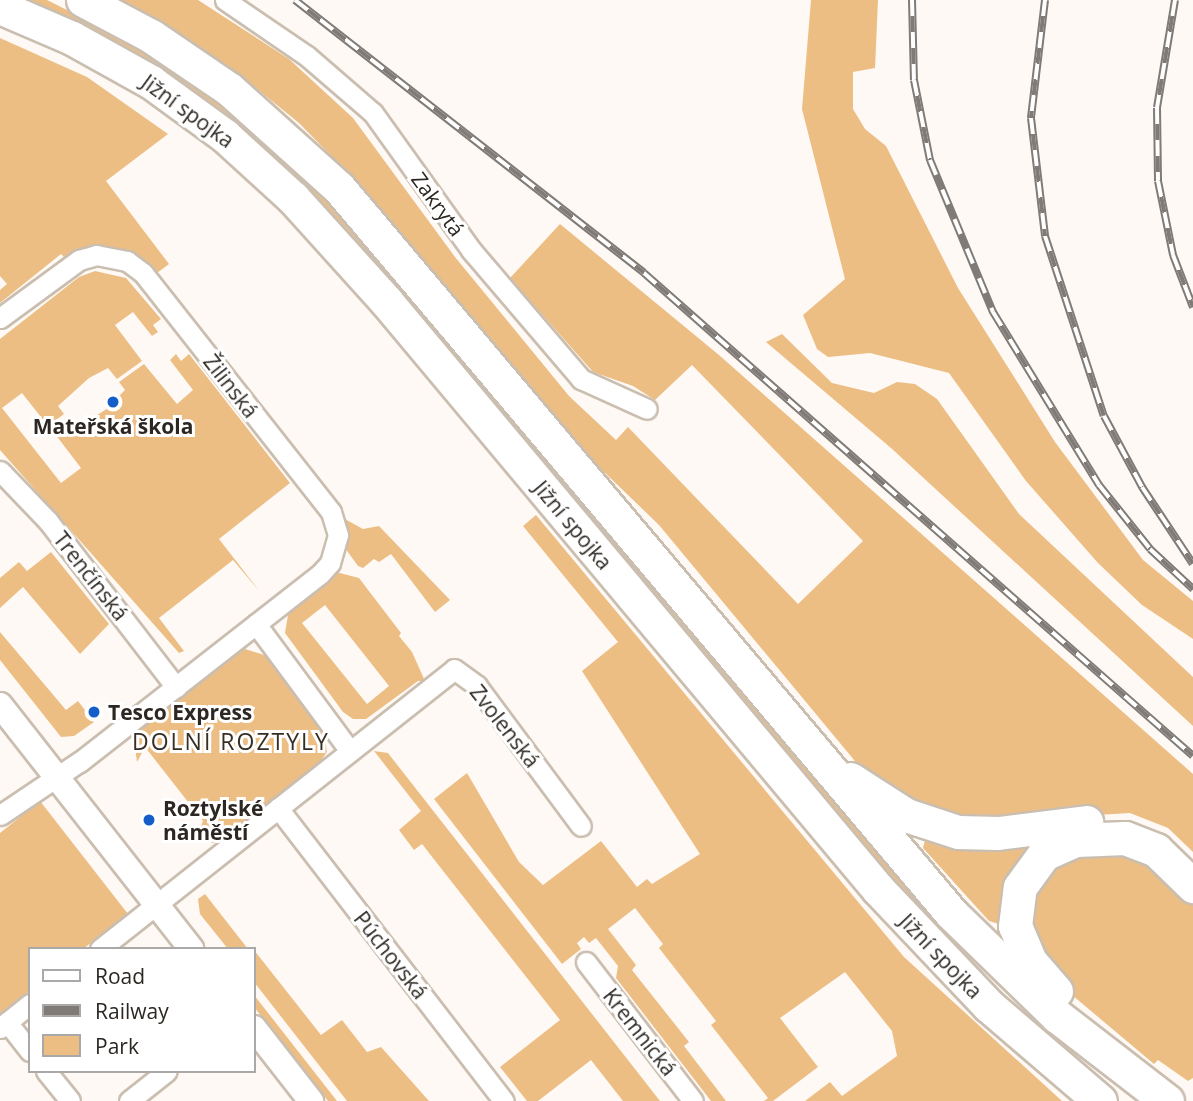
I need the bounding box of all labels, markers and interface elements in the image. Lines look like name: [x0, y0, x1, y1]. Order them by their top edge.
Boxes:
street label: Jižní spojka: [137, 69, 239, 153]
street label: Zakrytá: [406, 167, 470, 241]
street label: Žilinská: [198, 349, 264, 423]
marker: Mateřská škola: [105, 394, 121, 410]
place label: Mateřská škola: [33, 413, 193, 439]
street label: Jižní spojka: [529, 476, 617, 574]
street label: Trenčínská: [49, 527, 133, 625]
street label: Zvolenská: [465, 680, 545, 772]
place label: Tesco Express: [108, 699, 252, 725]
marker: Tesco Express: [86, 704, 102, 720]
district label: DOLNÍ ROZTYLY: [134, 727, 328, 755]
place label: Roztylské náměstí: [163, 795, 263, 845]
marker: Roztylské náměstí: [141, 812, 157, 828]
street label: Púchovská: [349, 906, 433, 1004]
street label: Jižní spojka: [894, 908, 988, 1004]
legend: [28, 947, 256, 1073]
text: Road: [95, 962, 145, 990]
street label: Kremnická: [598, 983, 682, 1081]
text: Railway: [95, 997, 169, 1025]
text: Park: [95, 1032, 139, 1060]

